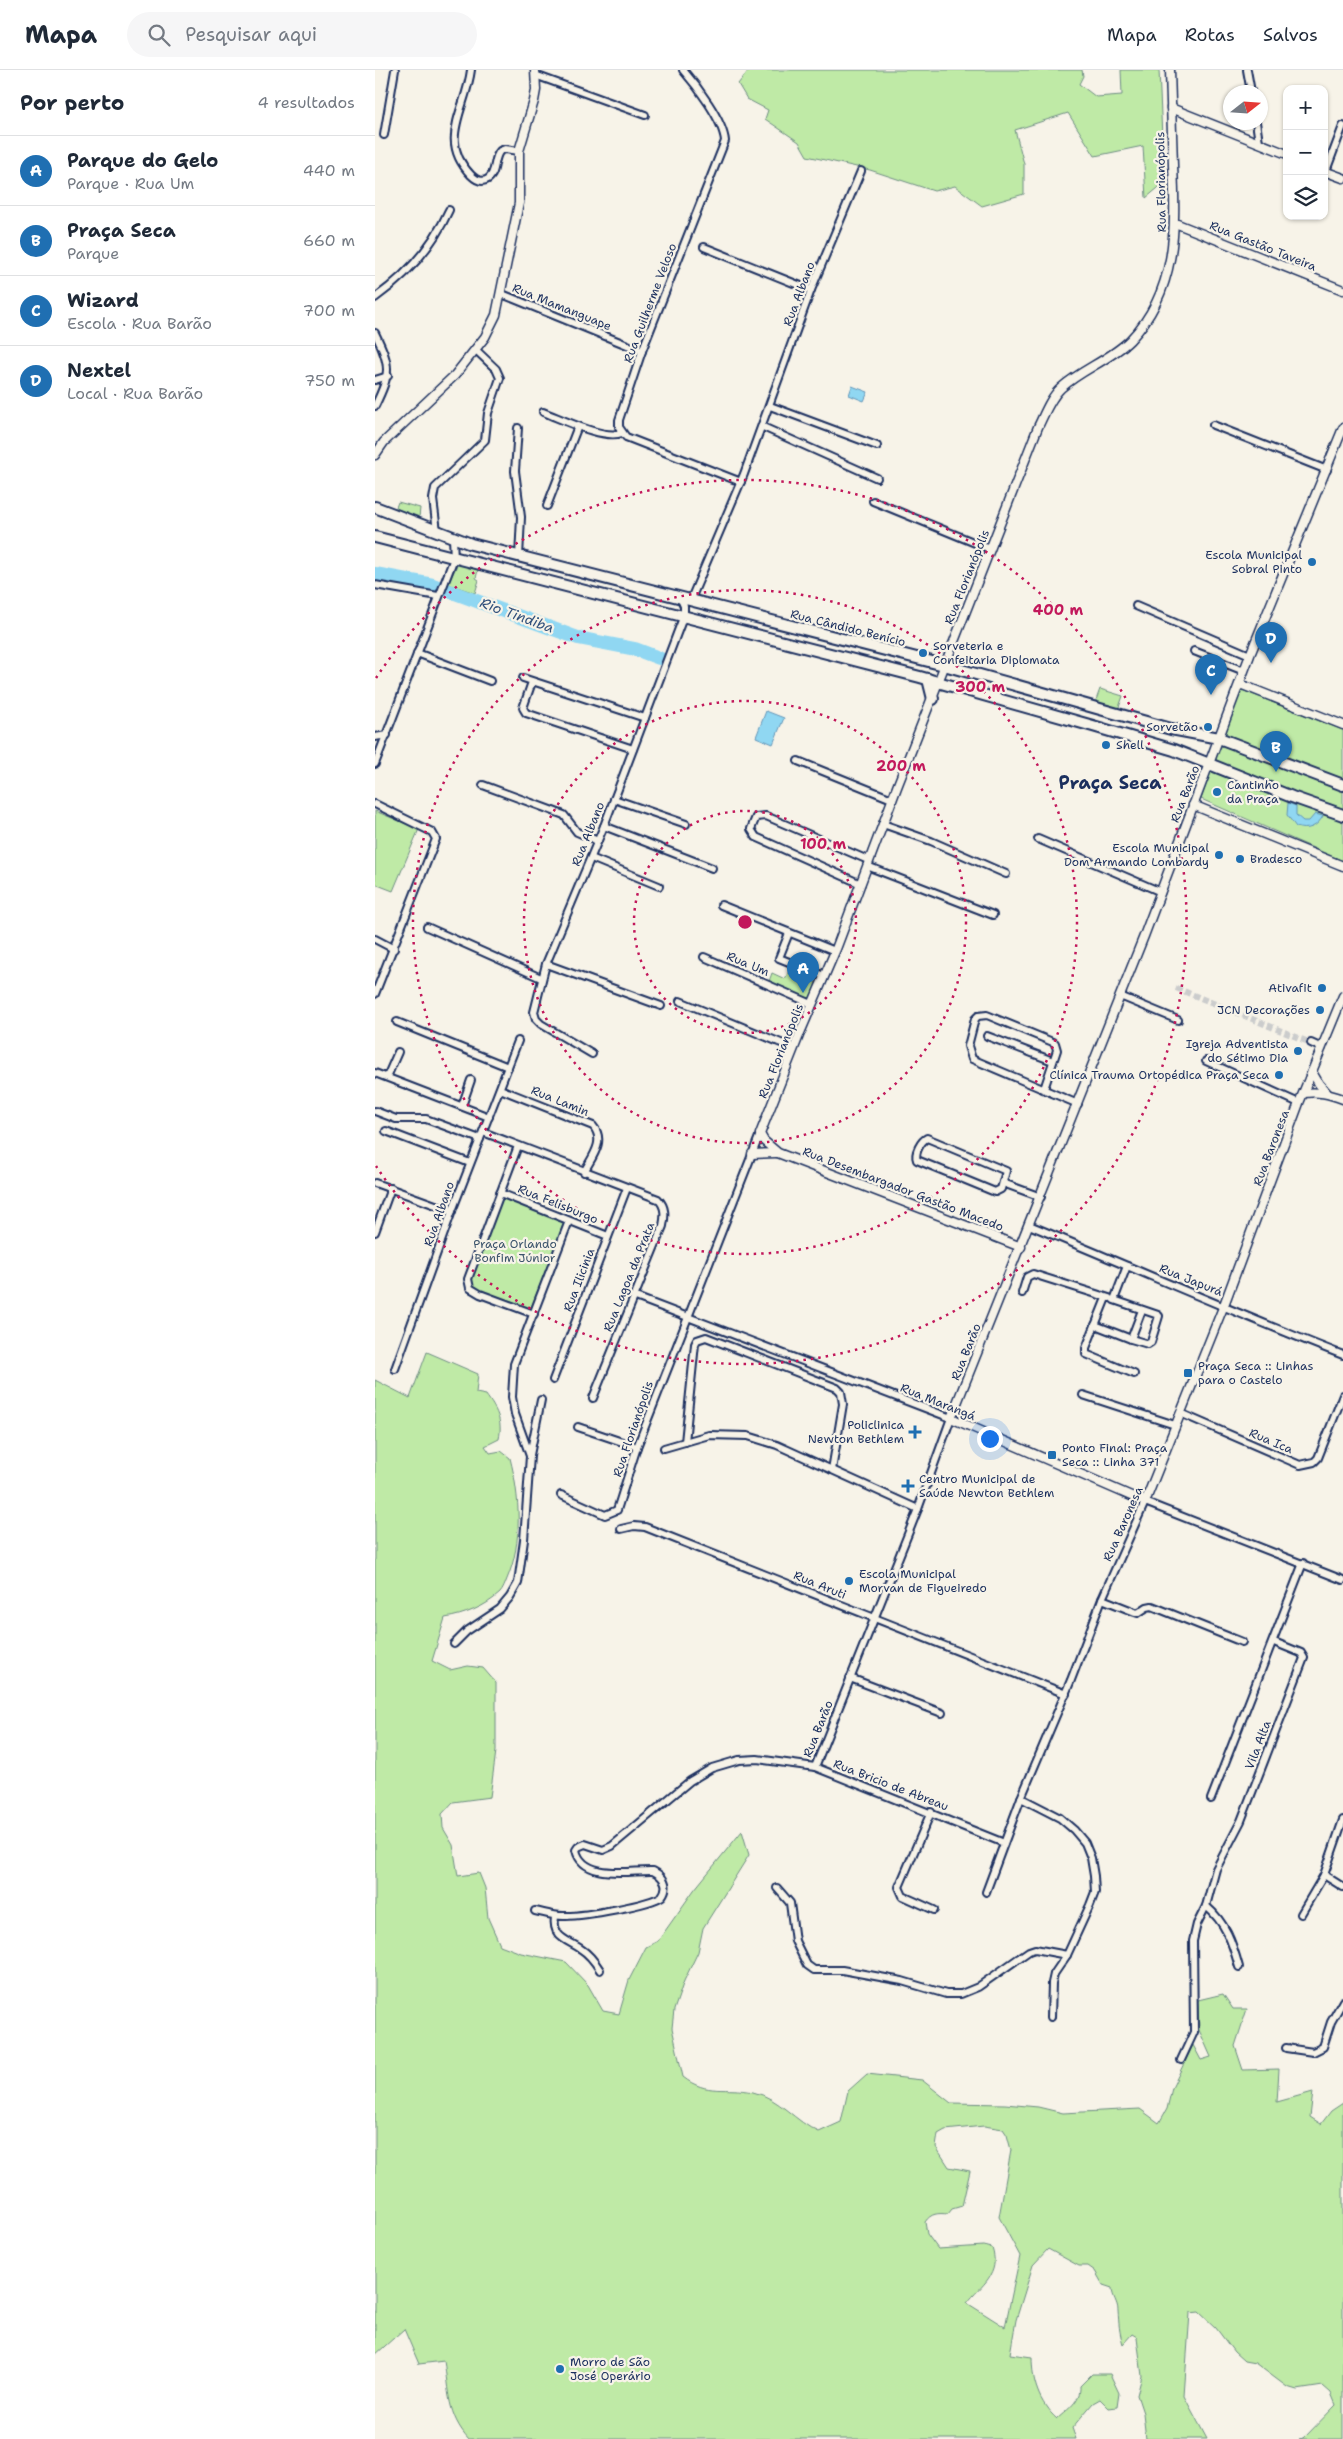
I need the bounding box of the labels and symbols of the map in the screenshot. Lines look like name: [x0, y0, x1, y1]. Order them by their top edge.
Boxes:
north arrow: [1223, 85, 1268, 130]
street label: Rua Florianópolis: [1152, 132, 1170, 232]
street label: Rua Gastão Taveira: [1207, 217, 1319, 275]
street label: Rua Guilherme Veloso: [620, 241, 680, 365]
street label: Rua Albano: [779, 260, 819, 328]
street label: Rua Mamanguape: [510, 280, 614, 334]
street label: Rua Florianópolis: [941, 527, 993, 627]
place label: Escola Municipal Sobral Pinto: [1205, 547, 1302, 577]
marker: Escola Municipal Sobral Pinto: [1306, 556, 1318, 568]
water label: Rio Tindiba: [478, 593, 556, 637]
text: 400 m: [1033, 600, 1083, 620]
street label: Rua Cândido Benício: [789, 606, 907, 650]
pin: D: [1255, 622, 1287, 663]
place label: Sorveteria e Confeitaria Diplomata: [933, 638, 1060, 668]
marker: Sorveteria e Confeitaria Diplomata: [917, 647, 929, 659]
pin: C: [1195, 654, 1227, 695]
text: 300 m: [955, 677, 1005, 697]
place label: Sorvetão: [1146, 719, 1198, 735]
marker: Sorvetão: [1202, 721, 1214, 733]
pin: B: [1260, 731, 1292, 772]
place label: Shell: [1116, 737, 1144, 753]
marker: Shell: [1100, 739, 1112, 751]
text: 200 m: [876, 756, 926, 776]
street label: Rua Barão: [1167, 763, 1203, 825]
district label: Praça Seca: [1059, 771, 1162, 795]
place label: Cantinho da Praça: [1227, 777, 1279, 807]
marker: Cantinho da Praça: [1211, 786, 1223, 798]
street label: Rua Albano: [568, 800, 608, 868]
text: 100 m: [800, 834, 846, 854]
place label: Escola Municipal Dom Armando Lombardy: [1064, 840, 1209, 870]
marker: Escola Municipal Dom Armando Lombardy: [1213, 849, 1225, 861]
place label: Bradesco: [1250, 851, 1302, 867]
marker: Bradesco: [1234, 853, 1246, 865]
centre of rings: [736, 913, 754, 931]
street label: Rua Um: [724, 948, 772, 980]
pin: A: [787, 952, 819, 993]
place label: Ativafit: [1268, 980, 1312, 996]
marker: Ativafit: [1316, 982, 1328, 994]
street label: Rua Florianópolis: [755, 1001, 807, 1101]
place label: JCN Decorações: [1217, 1002, 1310, 1018]
marker: JCN Decorações: [1314, 1004, 1326, 1016]
place label: Igreja Adventista do Sétimo Dia: [1186, 1036, 1289, 1066]
marker: Igreja Adventista do Sétimo Dia: [1292, 1045, 1304, 1057]
place label: Clínica Trauma Ortopédica Praça Seca: [1049, 1067, 1270, 1083]
marker: Clínica Trauma Ortopédica Praça Seca: [1273, 1069, 1285, 1081]
street label: Rua Lamin: [529, 1082, 591, 1120]
street label: Rua Baronesa: [1249, 1107, 1293, 1188]
street label: Rua Desembargador Gastão Macedo: [800, 1143, 1006, 1235]
street label: Rua Albano: [420, 1179, 458, 1249]
street label: Rua Felisburgo: [515, 1181, 601, 1227]
street label: Rua Lagoa da Prata: [600, 1219, 658, 1334]
park label: Praça Orlando Bonfim Júnior: [473, 1236, 557, 1266]
street label: Rua Ilicinia: [560, 1246, 599, 1314]
street label: Rua Japurá: [1157, 1260, 1225, 1300]
street label: Rua Barão: [947, 1321, 985, 1383]
place label: Praça Seca :: Linhas para o Castelo: [1198, 1358, 1313, 1388]
marker: Praça Seca :: Linhas para o Castelo: [1182, 1367, 1194, 1379]
street label: Rua Florianópolis: [609, 1379, 657, 1479]
street label: Rua Marangá: [898, 1380, 978, 1425]
place label: Policlinica Newton Bethlem: [808, 1417, 905, 1447]
marker: Policlinica Newton Bethlem: [908, 1425, 922, 1439]
street label: Rua Ica: [1247, 1425, 1296, 1458]
your location: [977, 1426, 1003, 1452]
place label: Ponto Final: Praça Seca :: Linha 371: [1062, 1440, 1168, 1470]
marker: Ponto Final: Praça Seca :: Linha 371: [1046, 1449, 1058, 1461]
place label: Centro Municipal de Saúde Newton Bethlem: [919, 1471, 1054, 1501]
marker: Centro Municipal de Saúde Newton Bethlem: [901, 1479, 915, 1493]
street label: Rua Baronesa: [1099, 1484, 1147, 1564]
place label: Escola Municipal Morvan de Figueiredo: [859, 1566, 987, 1596]
street label: Rua Aruti: [791, 1567, 849, 1603]
marker: Escola Municipal Morvan de Figueiredo: [843, 1575, 855, 1587]
street label: Rua Barão: [799, 1698, 837, 1760]
street label: Vila Alta: [1241, 1718, 1275, 1772]
street label: Rua Bricio de Abreau: [831, 1756, 951, 1814]
place label: Morro de São José Operário: [570, 2354, 651, 2384]
marker: Morro de São José Operário: [554, 2363, 566, 2375]

